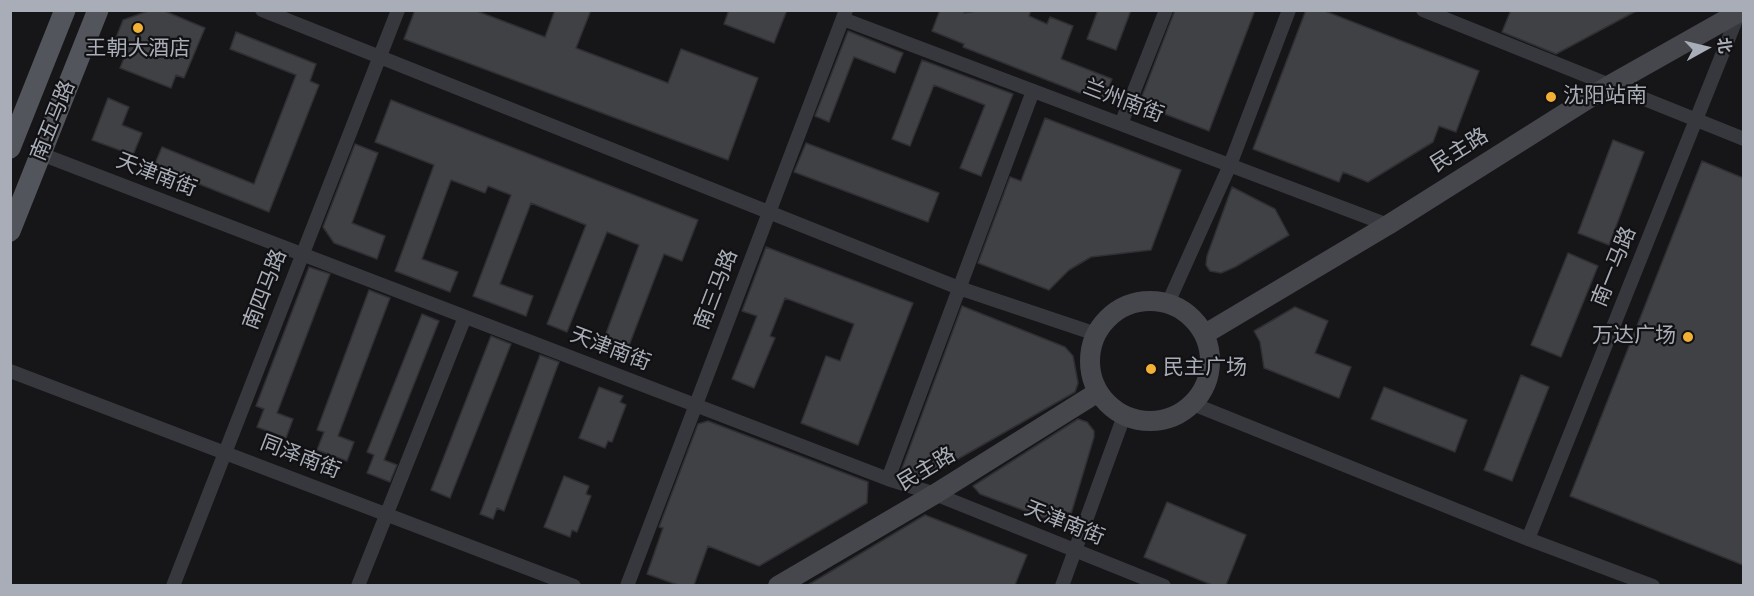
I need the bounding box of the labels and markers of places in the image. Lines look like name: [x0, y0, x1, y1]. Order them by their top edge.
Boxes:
marker: 王朝大酒店: [131, 21, 145, 35]
place label: 王朝大酒店: [86, 37, 190, 63]
place label: 沈阳站南: [1563, 84, 1647, 110]
marker: 沈阳站南: [1544, 90, 1558, 104]
place label: 万达广场: [1592, 324, 1676, 350]
marker: 万达广场: [1681, 330, 1695, 344]
place label: 民主广场: [1163, 356, 1247, 382]
marker: 民主广场: [1144, 362, 1158, 376]

